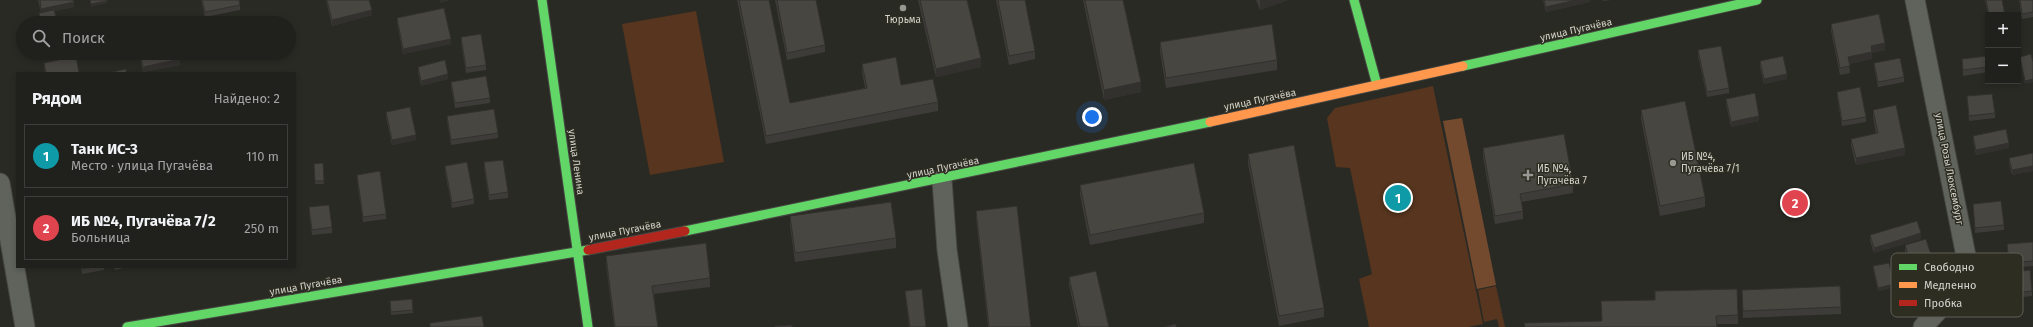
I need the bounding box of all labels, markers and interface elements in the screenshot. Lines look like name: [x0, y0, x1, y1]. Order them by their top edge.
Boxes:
marker: Тюрьма: [898, 3, 908, 13]
map controls: [1985, 12, 2021, 84]
button: +: [1985, 12, 2021, 48]
place label: Тюрьма: [885, 14, 921, 26]
street label: улица Пугачёва: [1539, 15, 1613, 44]
search box: [16, 16, 296, 60]
icon: search: [30, 27, 52, 49]
text: Поиск: [62, 29, 105, 47]
button: −: [1985, 48, 2021, 84]
street label: улица Пугачёва: [1223, 86, 1297, 114]
text: Рядом: [32, 88, 82, 109]
text: Найдено: 2: [214, 91, 280, 106]
your location: [1082, 107, 1102, 127]
street label: улица Розы Люксембург: [1932, 112, 1966, 227]
street label: улица Ленина: [565, 129, 587, 195]
text: Танк ИС-3: [71, 140, 138, 158]
text: 1: [43, 149, 49, 164]
text: 110 m: [246, 149, 279, 164]
place label: ИБ №4, Пугачёва 7/1: [1681, 151, 1740, 175]
street label: улица Пугачёва: [906, 154, 980, 182]
text: Место · улица Пугачёва: [71, 158, 213, 173]
marker: ИБ №4, Пугачёва 7/1: [1668, 158, 1678, 168]
place label: ИБ №4, Пугачёва 7: [1537, 163, 1588, 187]
marker: ИБ №4, Пугачёва 7: [1522, 169, 1534, 181]
pin: 1: [1385, 183, 1411, 213]
pin: 2: [1782, 188, 1808, 218]
text: ИБ №4, Пугачёва 7/2: [71, 212, 216, 230]
street label: улица Пугачёва: [588, 217, 662, 244]
text: 2: [43, 221, 49, 236]
text: 250 m: [244, 221, 279, 236]
text: Больница: [71, 230, 130, 245]
legend: [1891, 253, 2023, 317]
text: Свободно: [1924, 261, 1974, 274]
street label: улица Пугачёва: [269, 273, 343, 298]
text: Медленно: [1924, 279, 1976, 292]
text: Пробка: [1924, 297, 1962, 310]

